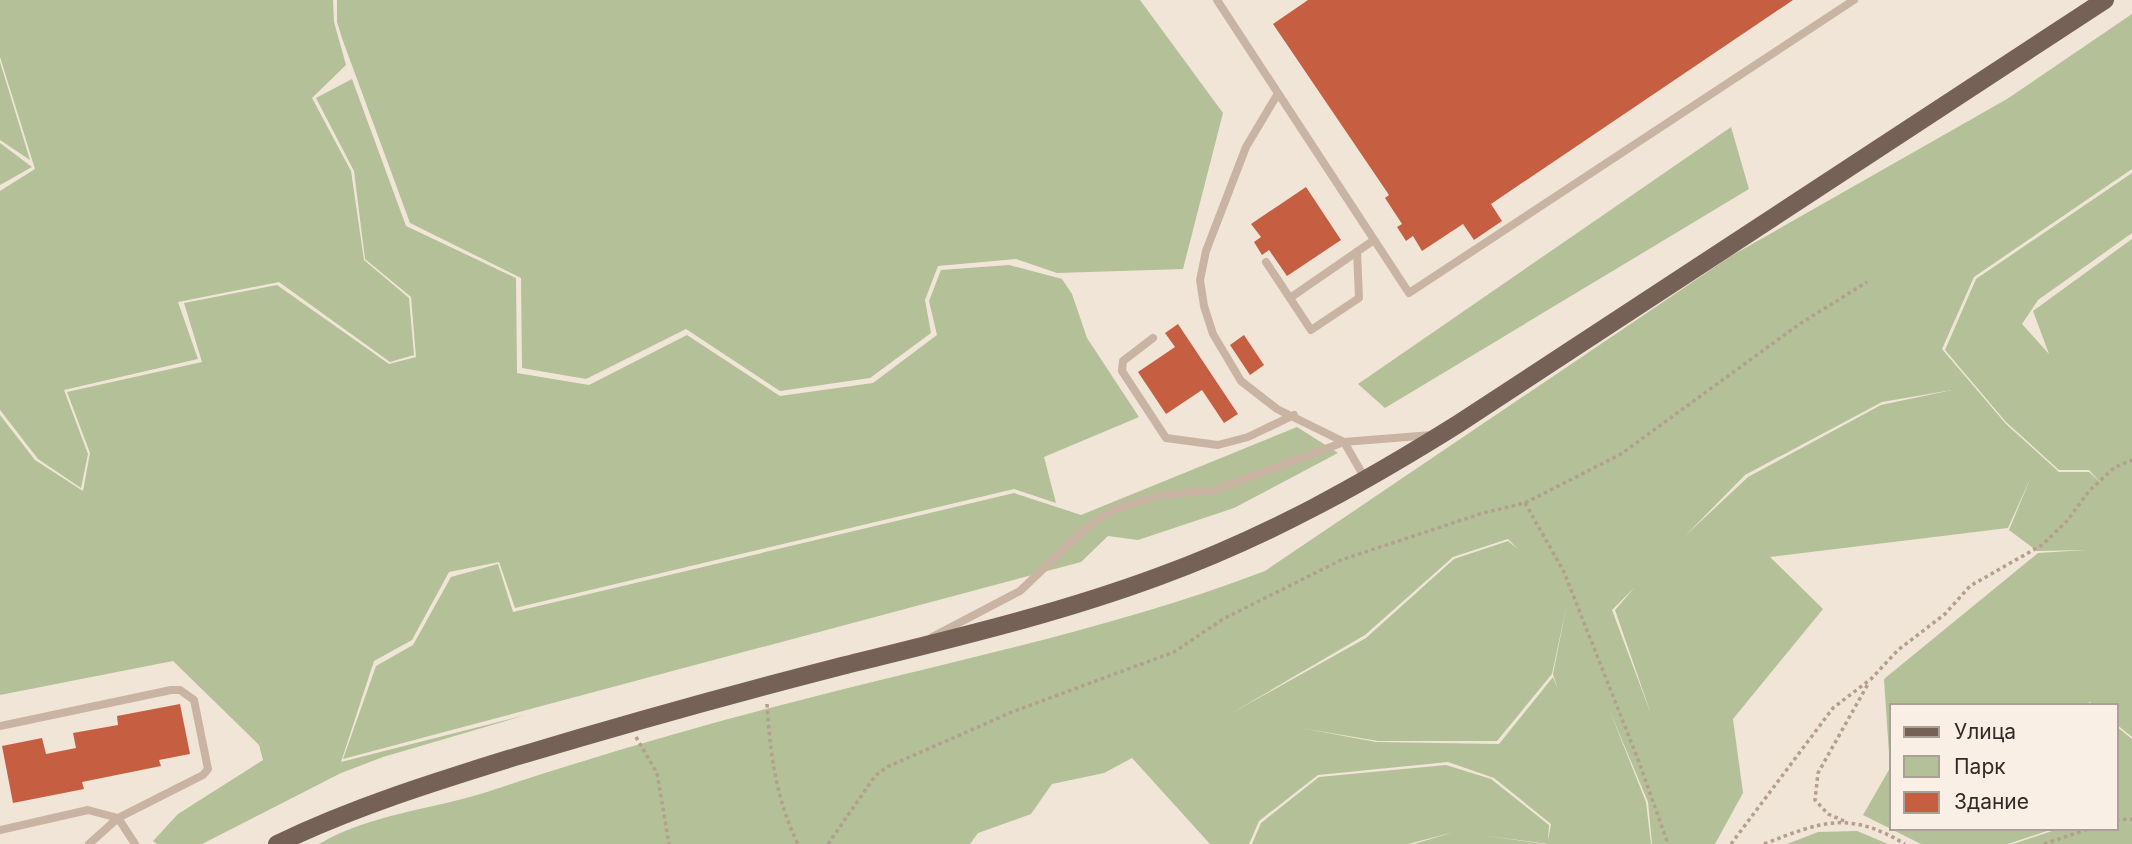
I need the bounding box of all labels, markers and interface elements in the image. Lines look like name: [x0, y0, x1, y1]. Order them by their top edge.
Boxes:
legend: [1890, 704, 2118, 830]
text: Улица: [1954, 719, 2016, 744]
text: Парк: [1954, 754, 2006, 779]
text: Здание: [1954, 789, 2029, 814]

